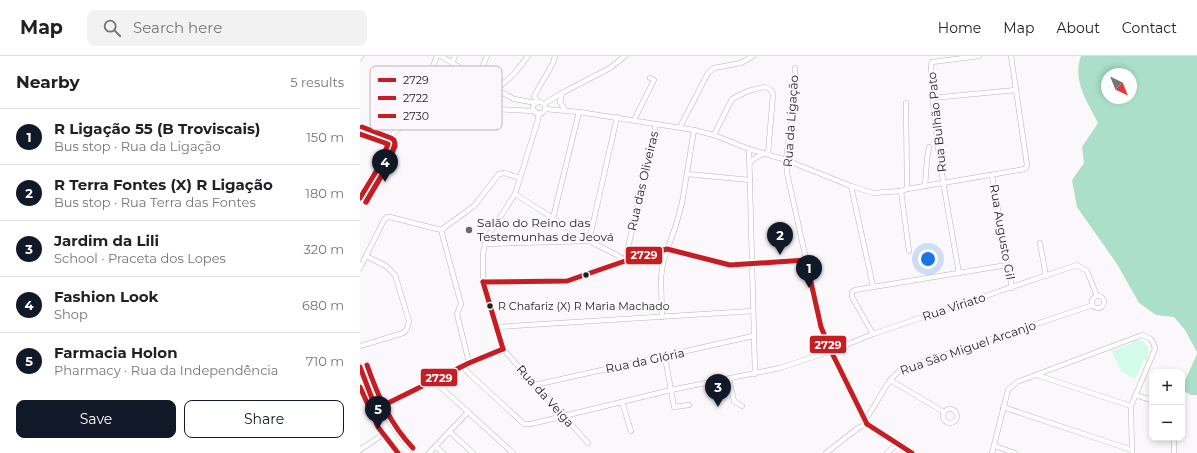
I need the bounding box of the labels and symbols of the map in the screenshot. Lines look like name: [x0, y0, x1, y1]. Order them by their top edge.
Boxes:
legend: [370, 66, 502, 130]
north arrow: [1101, 68, 1137, 104]
street label: Rua Bulhão Pato: [924, 71, 949, 173]
text: 2729: [403, 73, 429, 87]
street label: Rua da Ligação: [780, 74, 801, 168]
text: 2722: [403, 91, 428, 105]
text: 2730: [403, 109, 429, 123]
street label: Rua das Oliveiras: [624, 129, 661, 232]
pin: 4: [372, 149, 398, 182]
street label: Rua Augusto Gil: [987, 183, 1018, 281]
place label: Salão do Reino das Testemunhas de Jeová: [477, 215, 614, 244]
pin: 2: [767, 222, 793, 255]
marker: Salão do Reino das Testemunhas de Jeová: [464, 225, 474, 235]
line badge: 2729: [625, 246, 663, 265]
text: 2729: [631, 248, 657, 262]
your location: [918, 249, 938, 269]
pin: 1: [796, 255, 822, 288]
unlabelled marker: [581, 270, 591, 280]
street label: Rua Viriato: [920, 289, 987, 324]
place label: R Chafariz (X) R Maria Machado: [498, 299, 670, 313]
marker: R Chafariz (X) R Maria Machado: [485, 301, 495, 311]
street label: Rua São Miguel Arcanjo: [898, 317, 1038, 378]
line badge: 2729: [809, 335, 847, 354]
text: 2729: [815, 338, 841, 352]
street label: Rua da Glória: [604, 345, 686, 376]
street label: Rua da Veiga: [513, 361, 577, 430]
line badge: 2729: [420, 368, 458, 387]
text: 2729: [426, 371, 452, 385]
pin: 3: [705, 374, 731, 407]
pin: 5: [365, 396, 391, 429]

